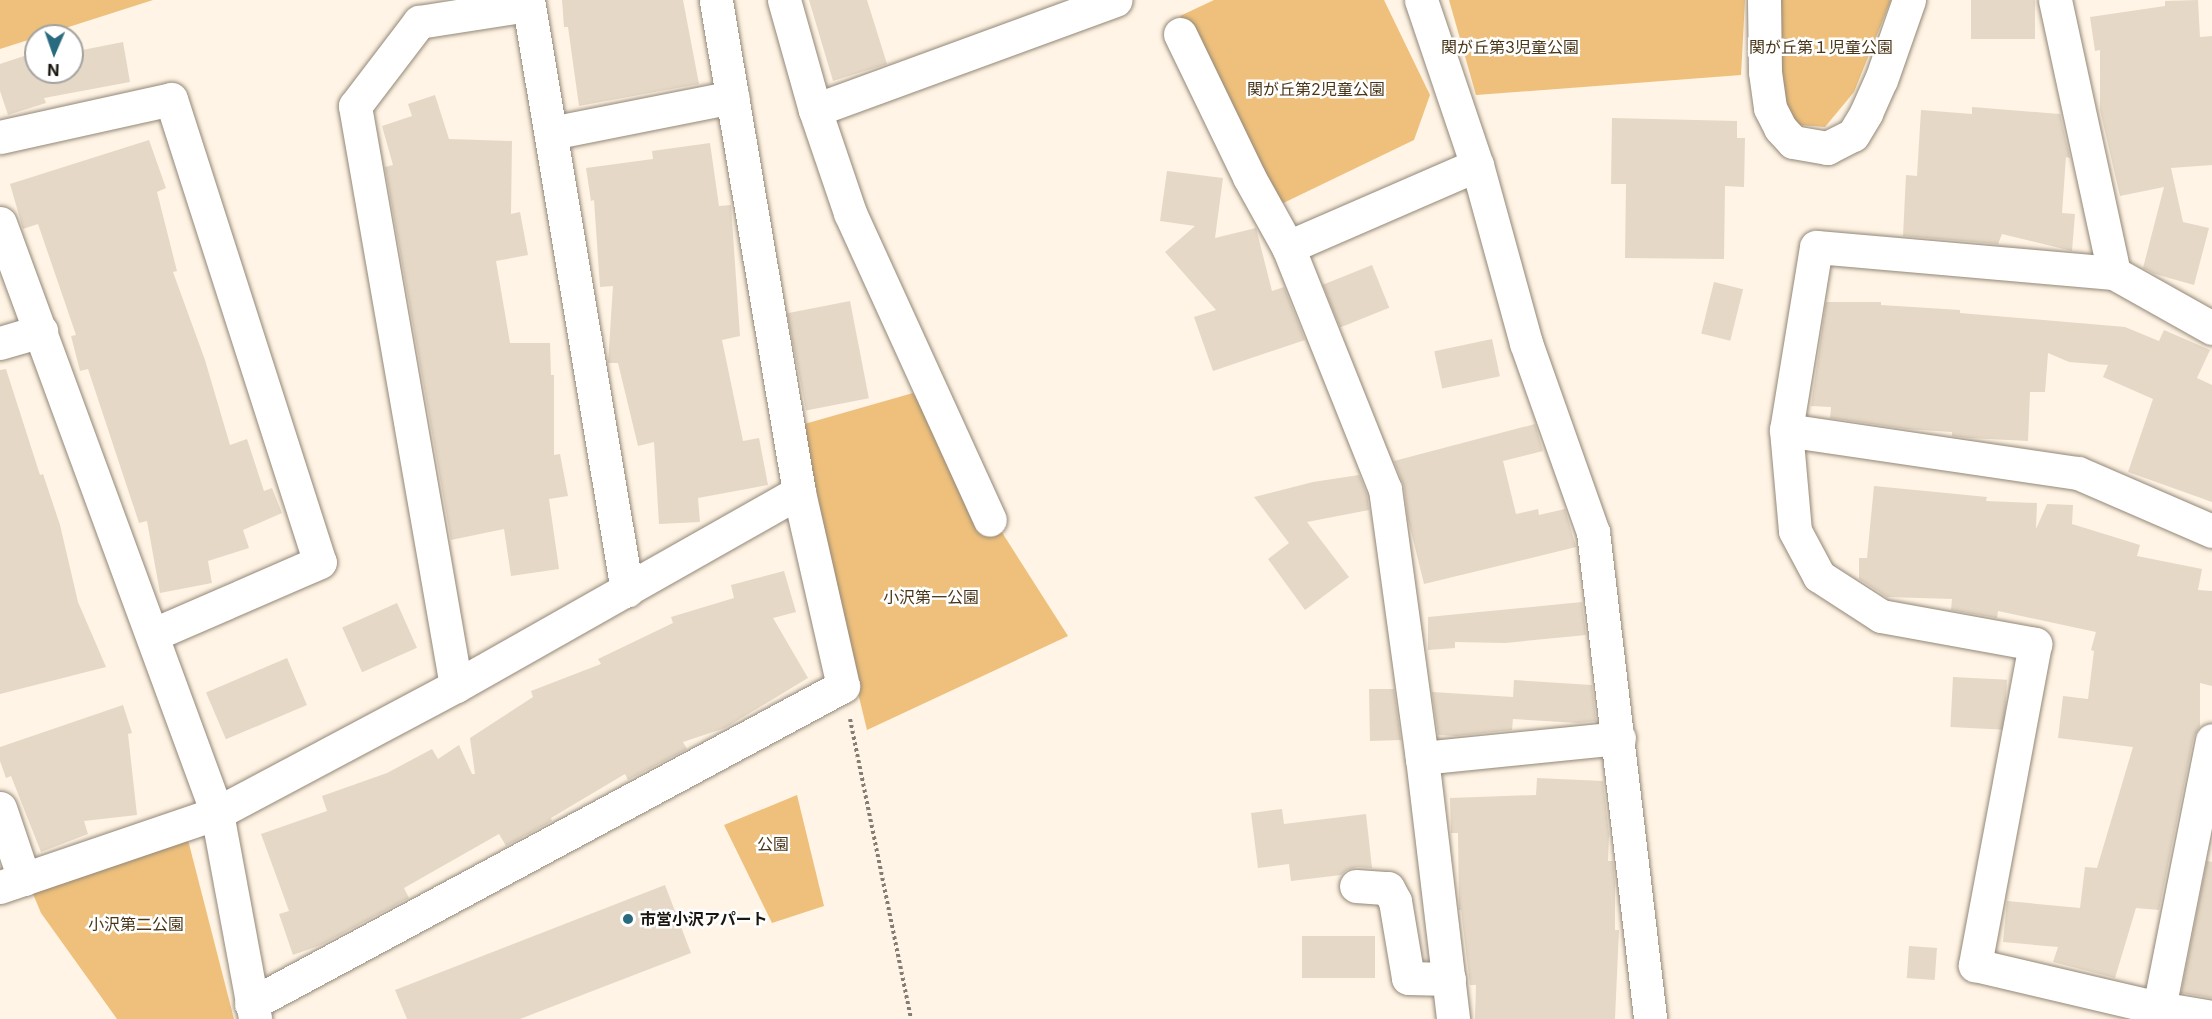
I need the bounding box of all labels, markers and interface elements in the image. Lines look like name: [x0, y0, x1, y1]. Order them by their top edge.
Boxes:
north arrow: [24, 24, 84, 84]
park label: 関が丘第3児童公園: [1441, 37, 1579, 57]
park label: 関が丘第１児童公園: [1749, 37, 1893, 57]
text: N: [47, 60, 60, 80]
park label: 関が丘第2児童公園: [1247, 79, 1385, 99]
park label: 小沢第一公園: [883, 587, 979, 607]
park label: 公園: [757, 834, 789, 854]
place label: 市営小沢アパート: [640, 909, 768, 929]
marker: 市営小沢アパート: [621, 912, 635, 926]
park label: 小沢第二公園: [88, 914, 184, 934]

